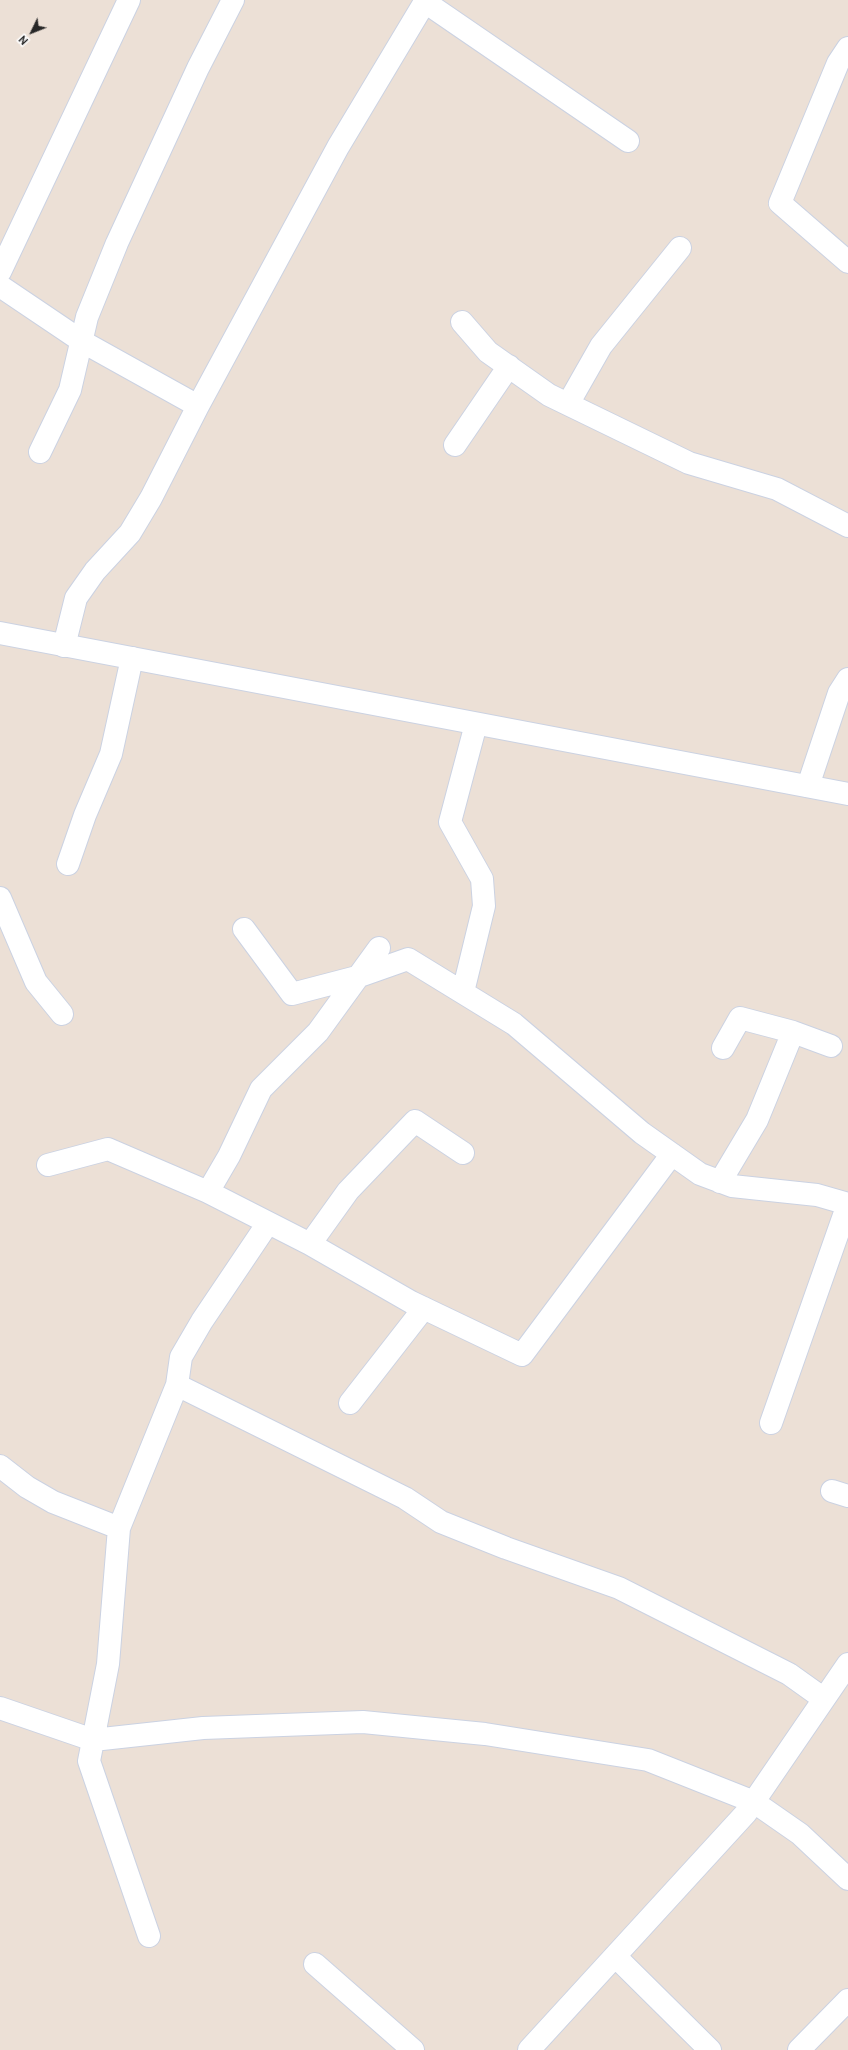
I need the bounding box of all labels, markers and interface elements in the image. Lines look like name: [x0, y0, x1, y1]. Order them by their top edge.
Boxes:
north arrow: [12, 12, 52, 52]
text: N: [15, 33, 31, 48]

